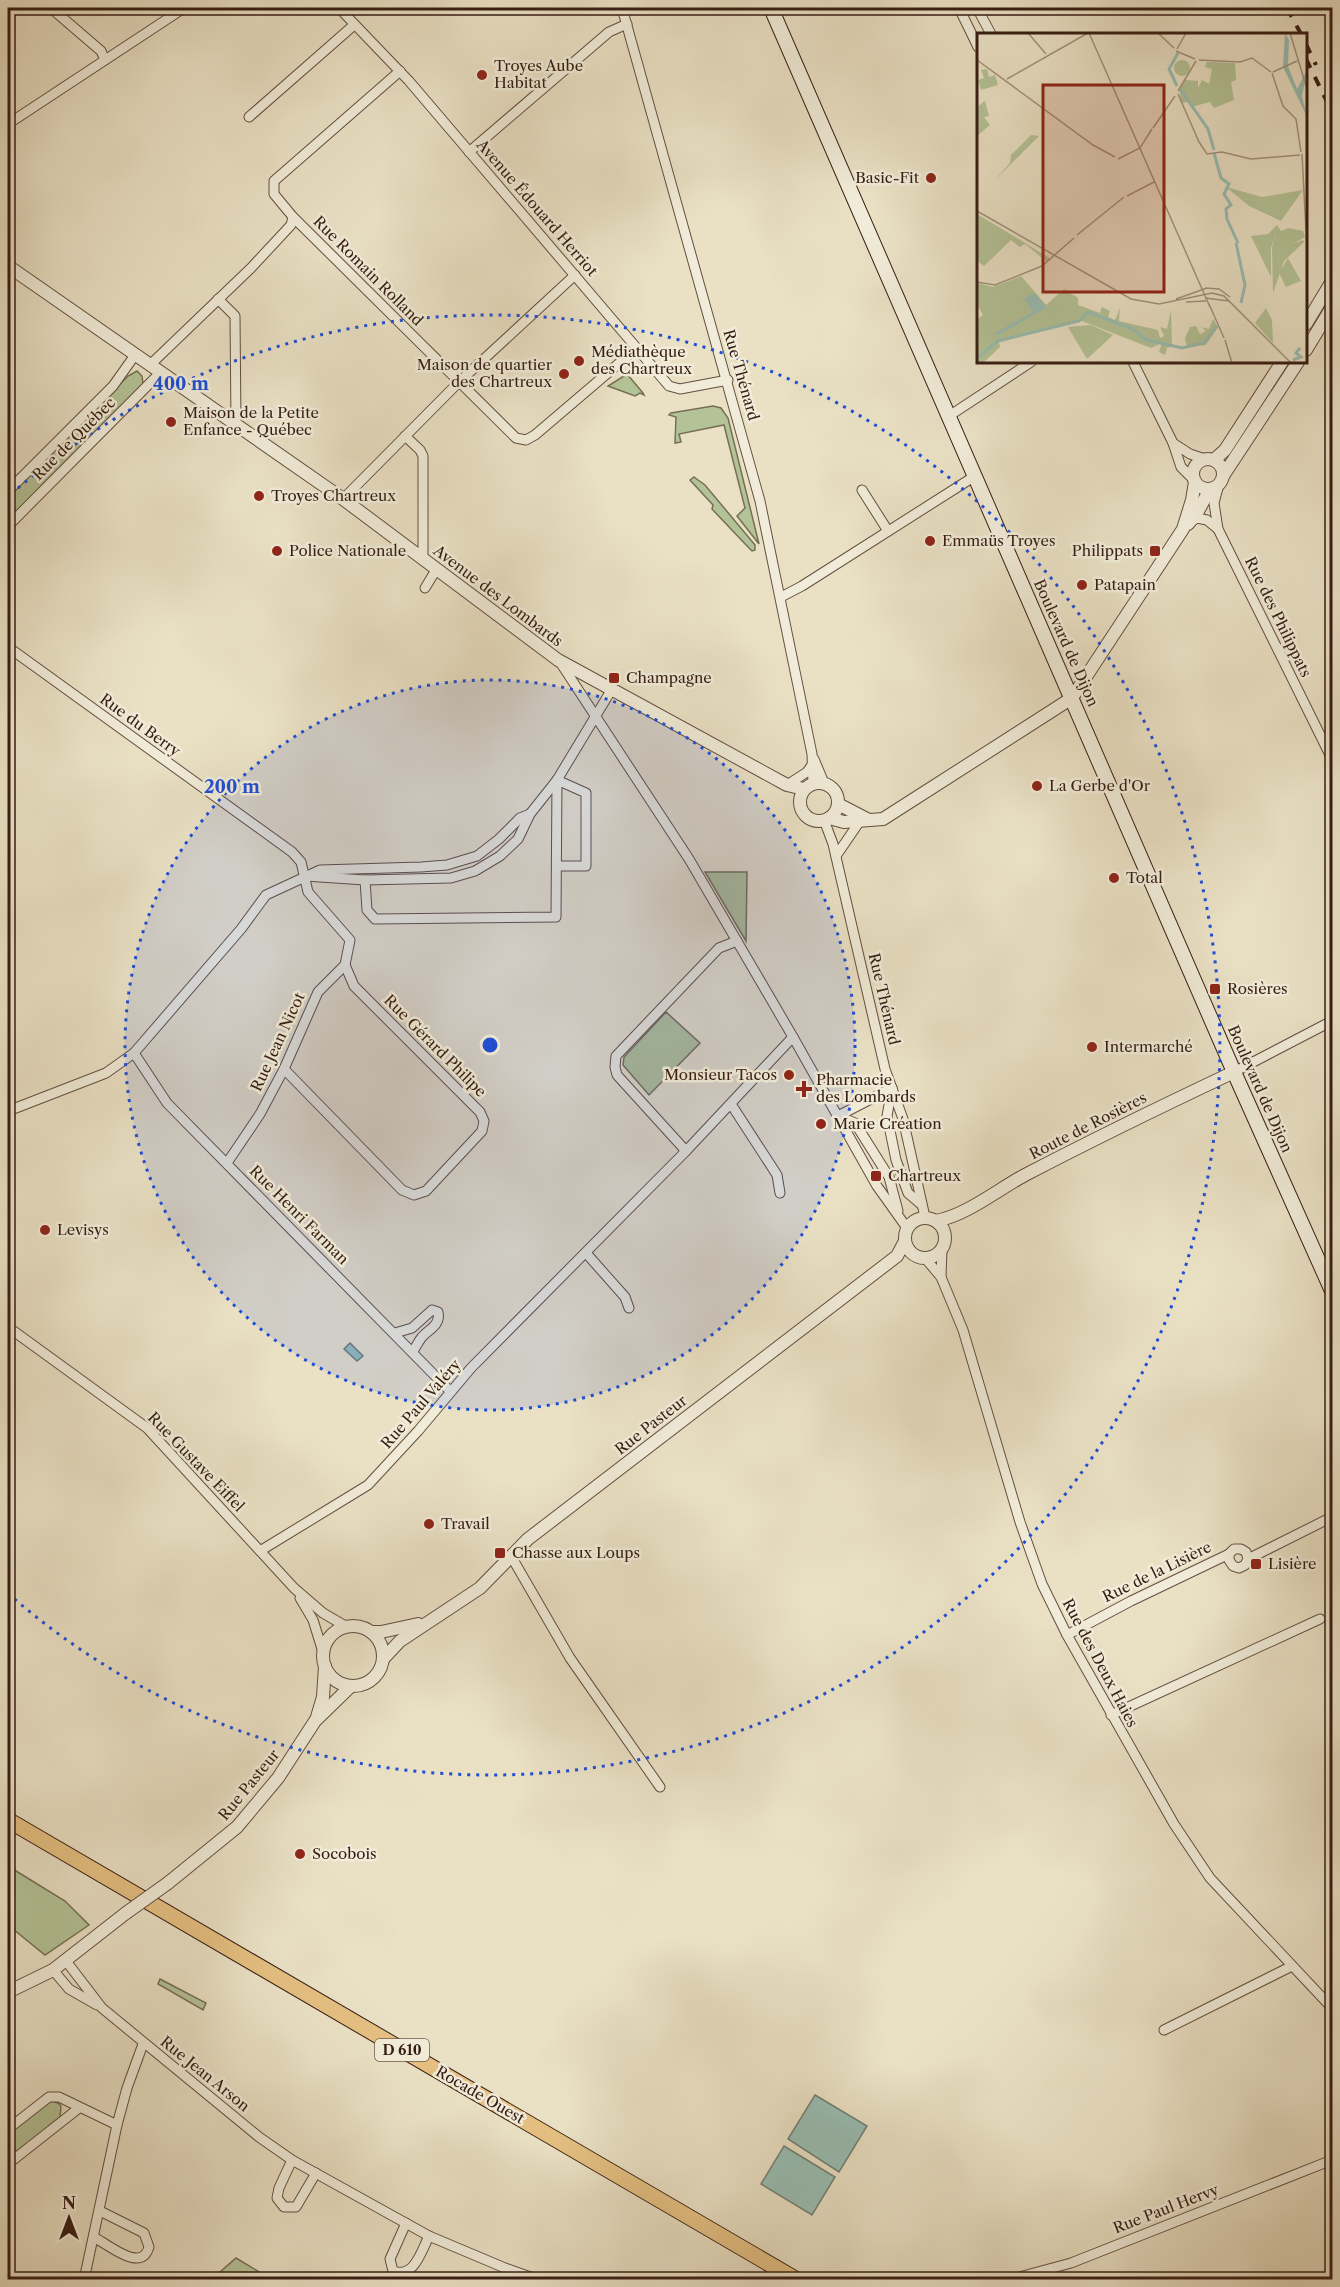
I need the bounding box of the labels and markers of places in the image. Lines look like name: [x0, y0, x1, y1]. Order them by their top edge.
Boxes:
place label: Troyes Aube Habitat: [494, 56, 583, 92]
marker: Troyes Aube Habitat: [475, 68, 489, 82]
place label: Basic-Fit: [855, 168, 920, 187]
marker: Basic-Fit: [924, 171, 938, 185]
place label: Médiathèque des Chartreux: [591, 342, 692, 378]
marker: Médiathèque des Chartreux: [572, 354, 586, 368]
place label: Maison de quartier des Chartreux: [417, 355, 553, 391]
marker: Maison de quartier des Chartreux: [557, 367, 571, 381]
place label: Maison de la Petite Enfance - Québec: [183, 403, 319, 439]
marker: Maison de la Petite Enfance - Québec: [164, 415, 178, 429]
place label: Troyes Chartreux: [271, 486, 396, 505]
marker: Troyes Chartreux: [252, 489, 266, 503]
place label: Emmaüs Troyes: [942, 531, 1055, 550]
marker: Emmaüs Troyes: [923, 534, 937, 548]
place label: Police Nationale: [289, 541, 406, 560]
place label: Philippats: [1072, 541, 1143, 560]
marker: Police Nationale: [270, 544, 284, 558]
marker: Philippats: [1148, 544, 1162, 558]
place label: Patapain: [1094, 575, 1157, 594]
marker: Patapain: [1075, 578, 1089, 592]
place label: Champagne: [626, 668, 712, 687]
marker: Champagne: [607, 671, 621, 685]
place label: La Gerbe d'Or: [1049, 776, 1151, 795]
marker: La Gerbe d'Or: [1030, 779, 1044, 793]
place label: Total: [1126, 868, 1163, 887]
marker: Total: [1107, 871, 1121, 885]
place label: Rosières: [1227, 979, 1288, 998]
marker: Rosières: [1208, 982, 1222, 996]
centre of rings: [480, 1035, 500, 1055]
place label: Intermarché: [1104, 1037, 1193, 1056]
marker: Intermarché: [1085, 1040, 1099, 1054]
place label: Monsieur Tacos: [664, 1065, 777, 1084]
marker: Monsieur Tacos: [782, 1068, 796, 1082]
place label: Pharmacie des Lombards: [816, 1070, 916, 1106]
marker: Pharmacie des Lombards: [797, 1082, 811, 1096]
place label: Marie Création: [833, 1114, 942, 1133]
marker: Marie Création: [814, 1117, 828, 1131]
place label: Chartreux: [888, 1166, 961, 1185]
marker: Chartreux: [869, 1169, 883, 1183]
place label: Levisys: [57, 1220, 109, 1239]
marker: Levisys: [38, 1223, 52, 1237]
place label: Travail: [441, 1514, 490, 1533]
marker: Travail: [422, 1517, 436, 1531]
place label: Chasse aux Loups: [512, 1543, 640, 1562]
marker: Chasse aux Loups: [493, 1546, 507, 1560]
place label: Lisière: [1268, 1554, 1316, 1573]
marker: Lisière: [1249, 1557, 1263, 1571]
place label: Socobois: [312, 1844, 377, 1863]
marker: Socobois: [293, 1847, 307, 1861]

